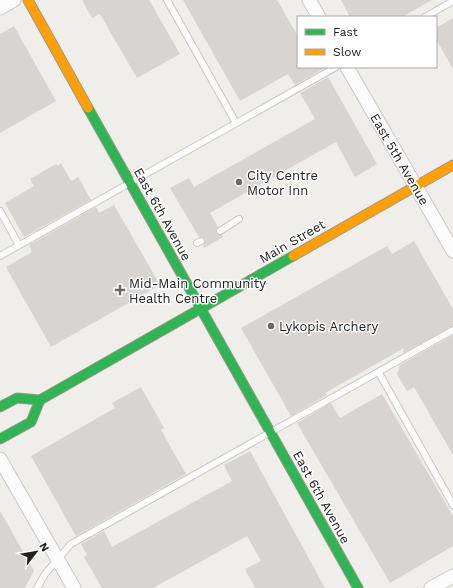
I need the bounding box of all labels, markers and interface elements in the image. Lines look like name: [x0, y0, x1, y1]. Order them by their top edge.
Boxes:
legend: [297, 16, 437, 68]
text: Fast: [333, 25, 358, 39]
text: Slow: [333, 45, 361, 59]
street label: East 5th Avenue: [367, 111, 432, 208]
street label: East 6th Avenue: [131, 165, 194, 263]
place label: City Centre Motor Inn: [247, 168, 318, 198]
marker: City Centre Motor Inn: [234, 177, 244, 187]
street label: Main Street: [257, 216, 328, 266]
place label: Mid-Main Community Health Centre: [129, 276, 266, 306]
marker: Mid-Main Community Health Centre: [114, 284, 126, 296]
place label: Lykopis Archery: [279, 319, 378, 334]
marker: Lykopis Archery: [266, 321, 276, 331]
street label: East 6th Avenue: [290, 448, 353, 546]
north arrow: [16, 532, 56, 572]
text: N: [36, 540, 52, 554]

